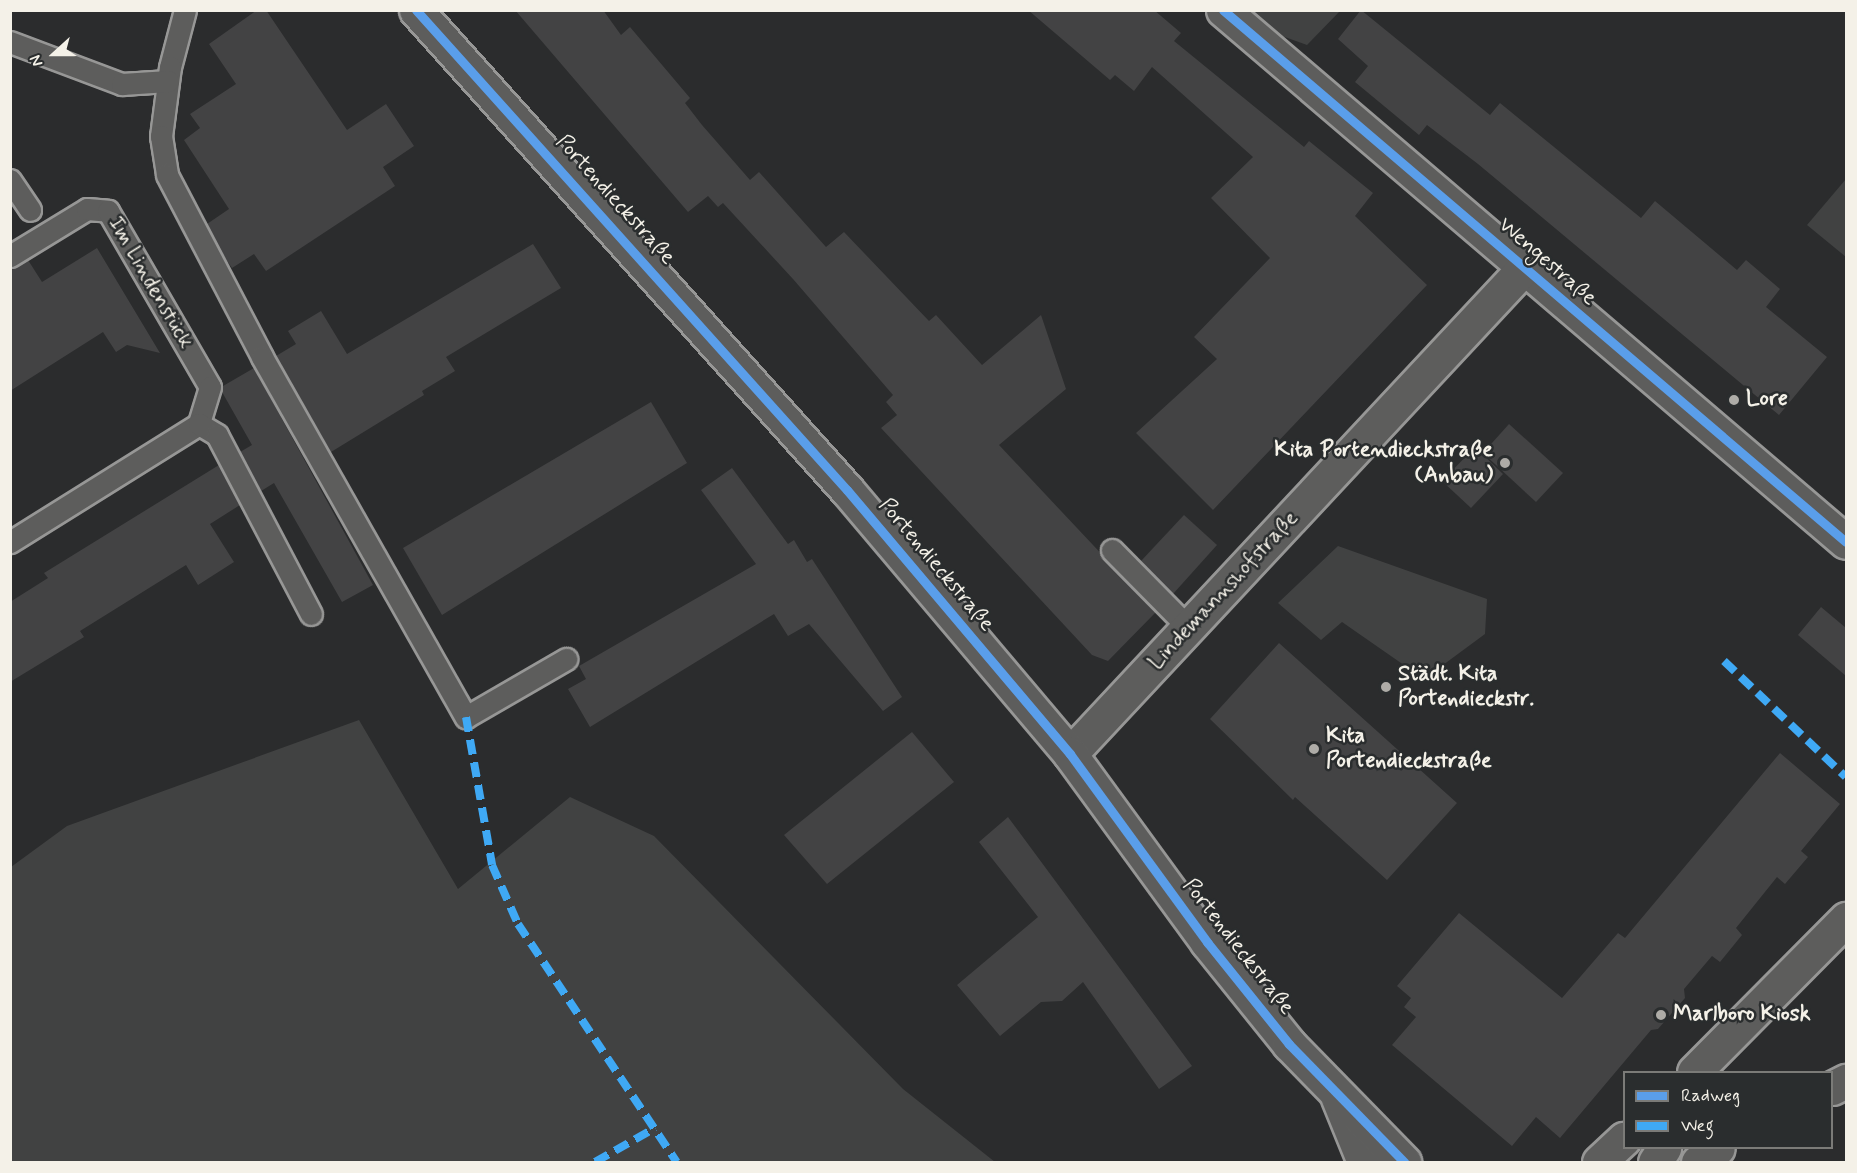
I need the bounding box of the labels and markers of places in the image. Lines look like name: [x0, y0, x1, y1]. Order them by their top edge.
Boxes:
place label: Lore: [1746, 387, 1788, 413]
marker: Lore: [1727, 393, 1741, 407]
place label: Kita Portendieckstraße (Anbau): [1282, 437, 1493, 488]
marker: Kita Portendieckstraße (Anbau): [1498, 456, 1512, 470]
place label: Städt. Kita Portendieckstr.: [1398, 661, 1534, 712]
marker: Städt. Kita Portendieckstr.: [1379, 680, 1393, 694]
place label: Kita Portendieckstraße: [1326, 723, 1492, 774]
marker: Kita Portendieckstraße: [1307, 742, 1321, 756]
place label: Marlboro Kiosk: [1673, 1002, 1811, 1028]
marker: Marlboro Kiosk: [1654, 1008, 1668, 1022]

